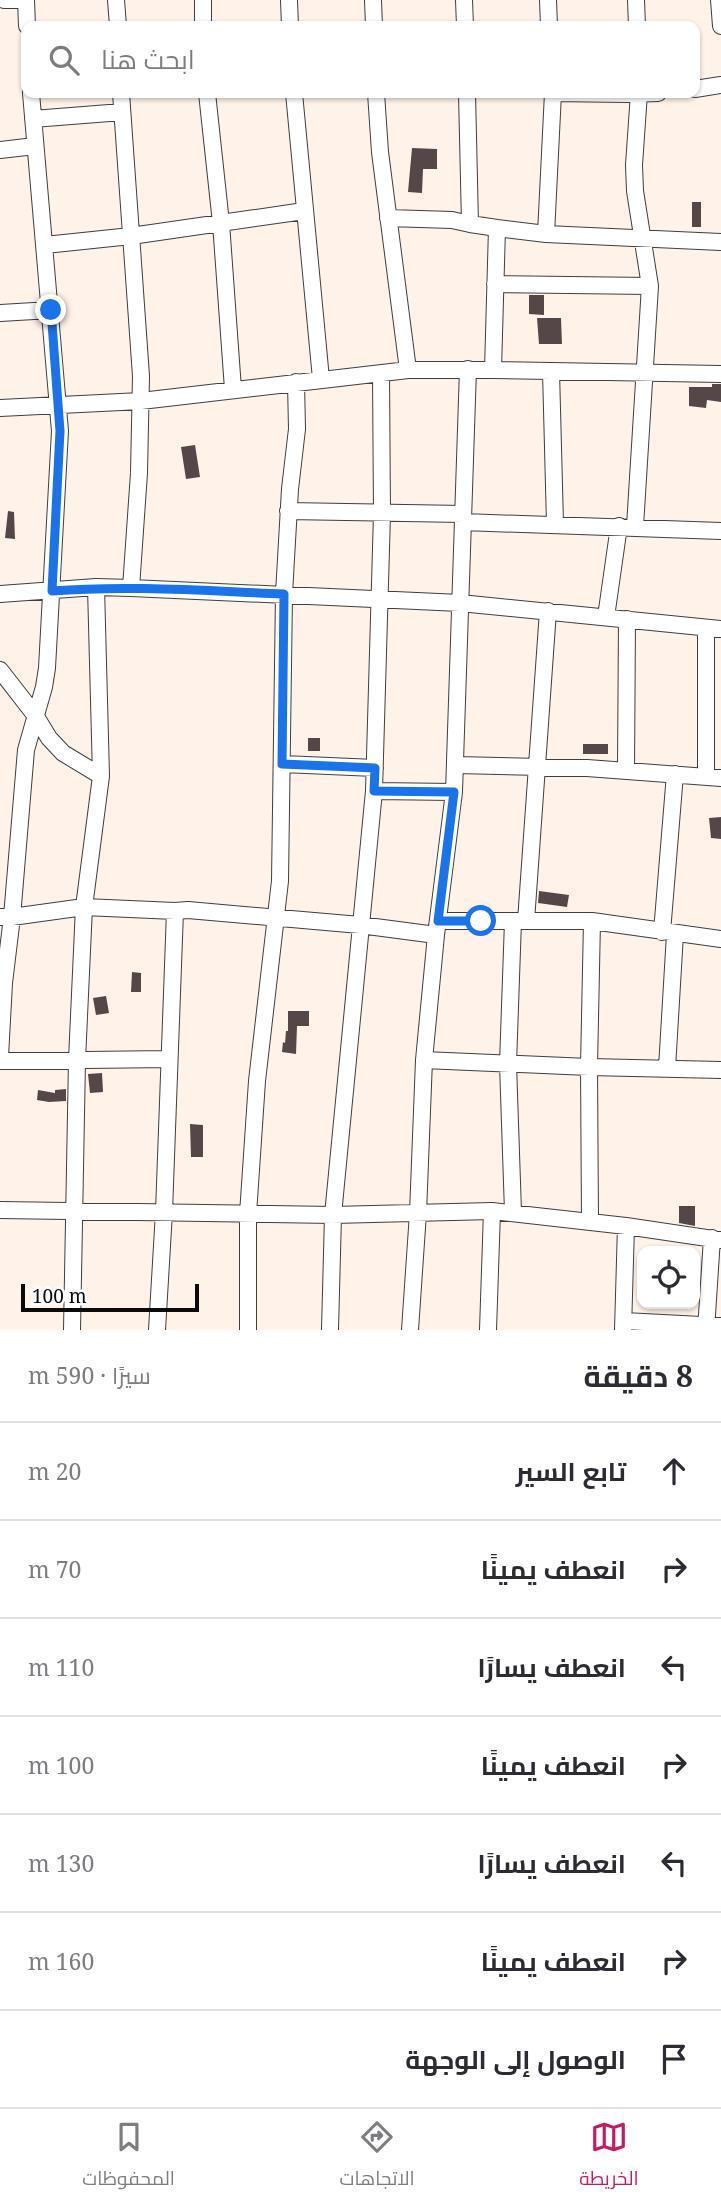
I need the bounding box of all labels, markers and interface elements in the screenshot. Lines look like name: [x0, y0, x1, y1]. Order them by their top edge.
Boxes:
search box: [21, 21, 700, 98]
icon: search: [45, 41, 83, 79]
text: ابحث هنا: [101, 41, 195, 77]
route end: [35, 294, 66, 325]
route start: [465, 905, 496, 936]
map controls: [637, 1246, 700, 1309]
button: locate: [637, 1246, 700, 1309]
scale bar: [21, 1281, 200, 1313]
text: 100 m: [32, 1283, 87, 1309]
text: 8 دقيقة: [583, 1355, 693, 1396]
text: سيرًا · 590 m: [28, 1359, 151, 1391]
icon: ahead: [655, 1452, 693, 1490]
text: تابع السير: [516, 1453, 626, 1489]
text: 20 m: [28, 1455, 81, 1487]
icon: right: [655, 1550, 693, 1588]
text: انعطف يمينًا: [481, 1551, 626, 1587]
text: 70 m: [28, 1553, 81, 1585]
icon: left: [655, 1648, 693, 1686]
text: انعطف يسارًا: [477, 1649, 626, 1685]
text: 110 m: [28, 1651, 94, 1683]
icon: right: [655, 1746, 693, 1784]
text: انعطف يمينًا: [481, 1747, 626, 1783]
text: 100 m: [28, 1749, 94, 1781]
icon: left: [655, 1844, 693, 1882]
text: انعطف يسارًا: [477, 1845, 626, 1881]
text: 130 m: [28, 1847, 94, 1879]
icon: right: [655, 1942, 693, 1980]
text: انعطف يمينًا: [481, 1943, 626, 1979]
text: 160 m: [28, 1945, 94, 1977]
icon: arrive: [655, 2040, 693, 2078]
text: الوصول إلى الوجهة: [405, 2041, 626, 2077]
tab: المحفوظات: [82, 2118, 175, 2196]
tab: الاتجاهات: [339, 2118, 415, 2196]
tab: الخريطة: [579, 2118, 639, 2196]

